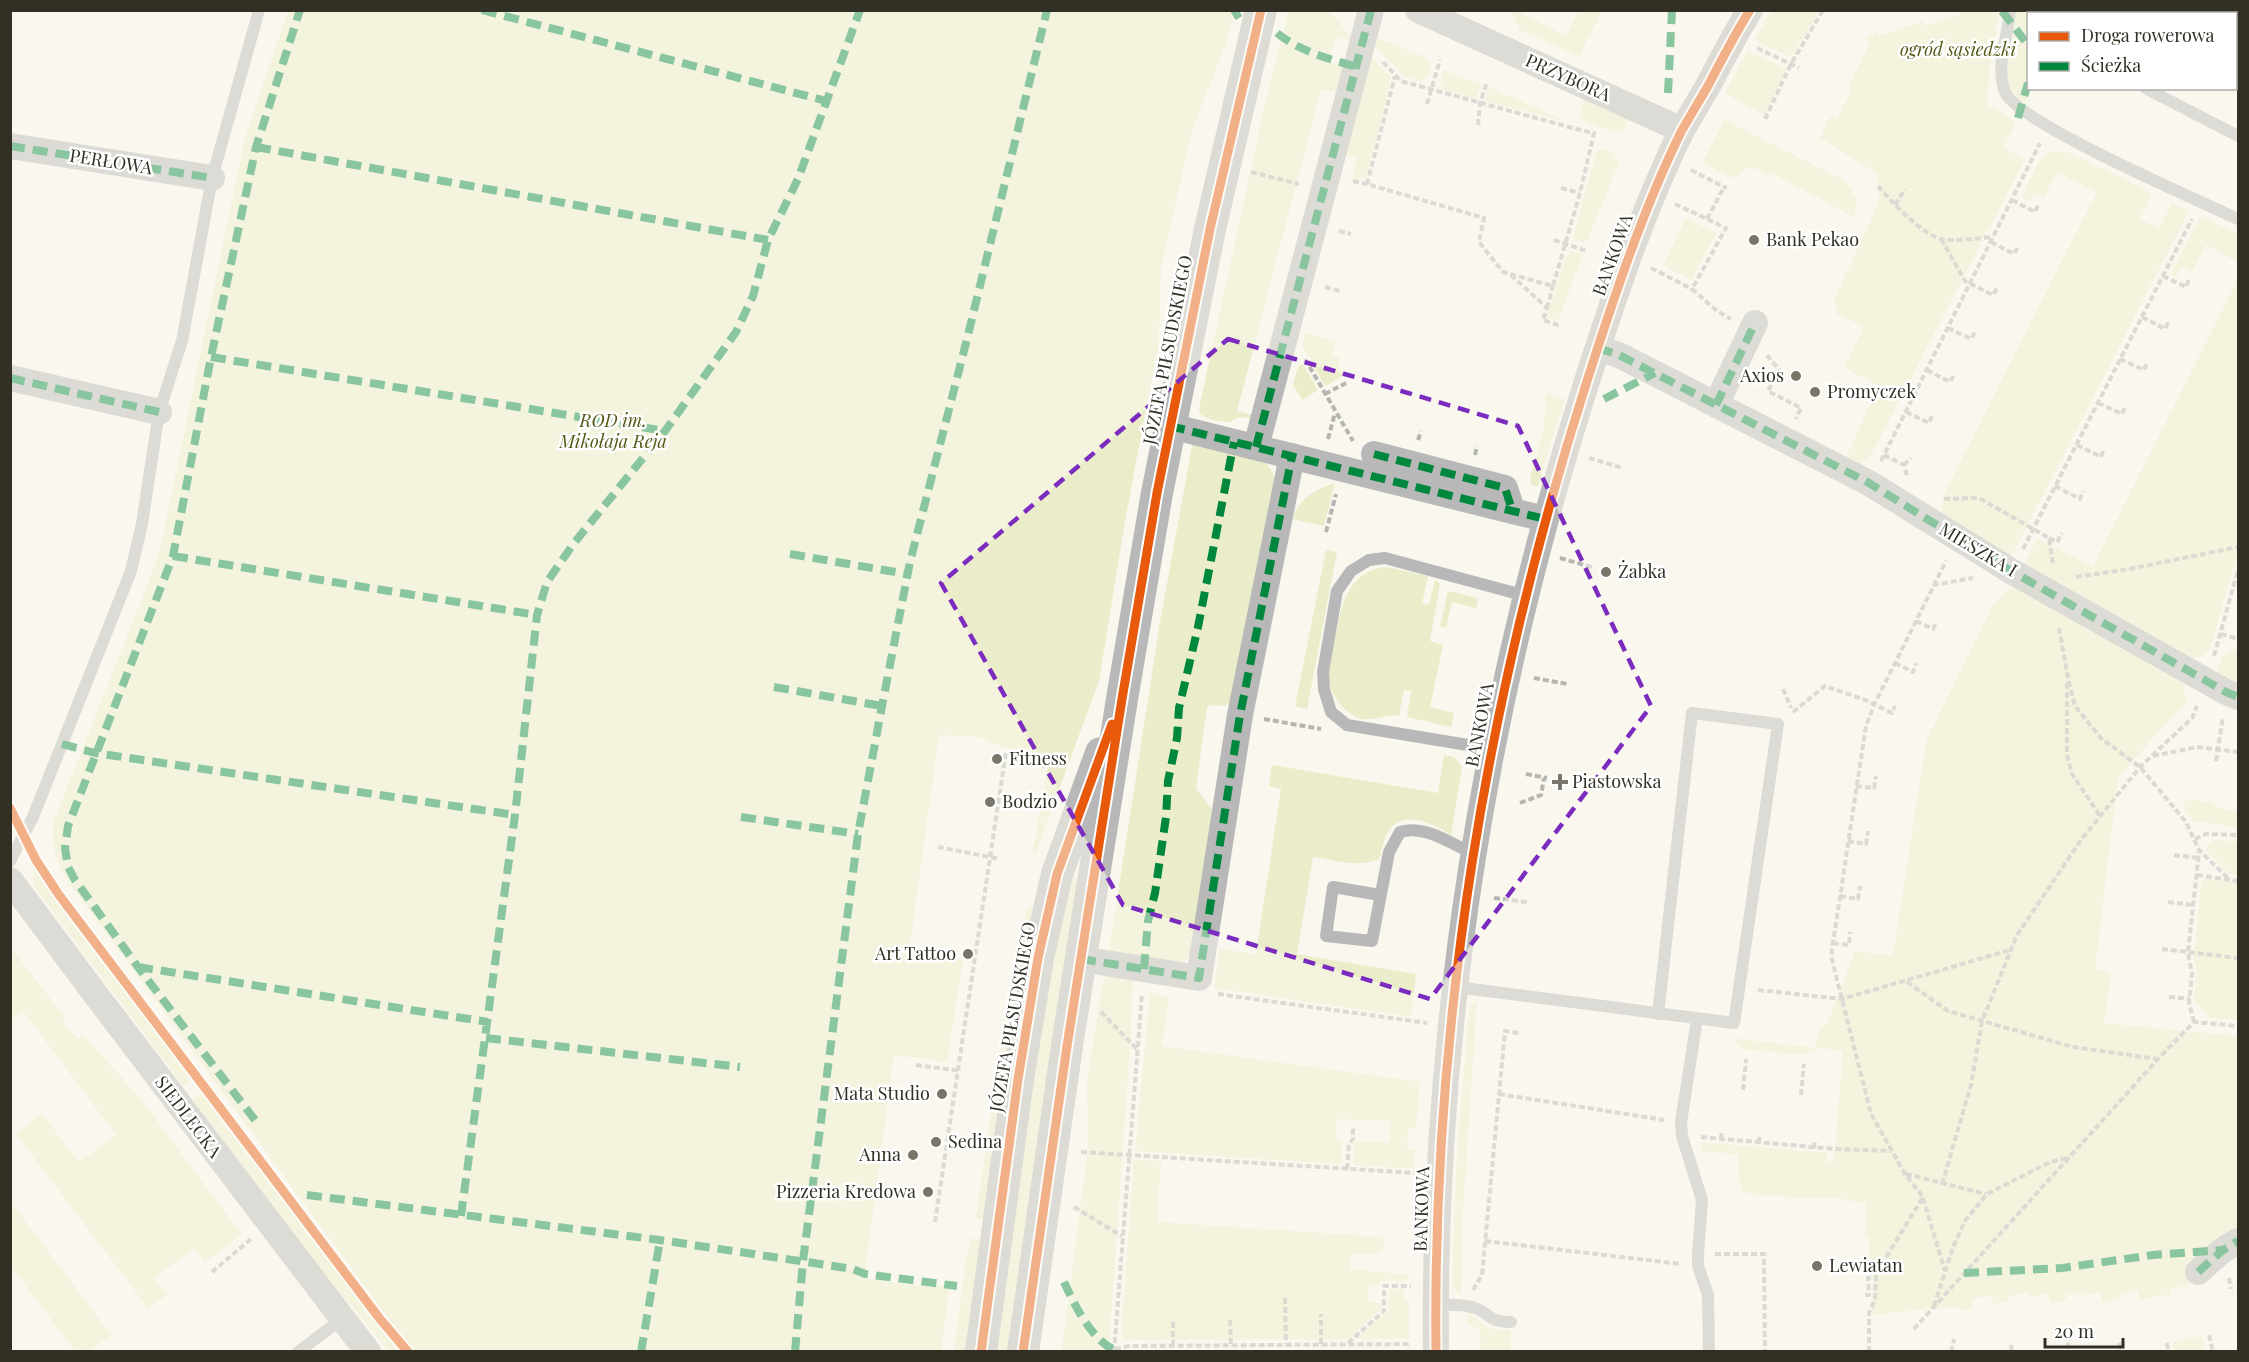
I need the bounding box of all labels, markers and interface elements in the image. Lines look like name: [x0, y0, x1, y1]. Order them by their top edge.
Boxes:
legend: [2027, 12, 2237, 90]
text: Droga rowerowa: [2081, 23, 2214, 47]
park label: ogród sąsiedzki: [1900, 37, 2017, 61]
street label: PRZYBORA: [1522, 48, 1615, 107]
text: Ścieżka: [2081, 53, 2141, 77]
street label: PERŁOWA: [68, 143, 155, 179]
street label: BANKOWA: [1586, 210, 1638, 299]
place label: Bank Pekao: [1766, 227, 1859, 251]
marker: Bank Pekao: [1747, 233, 1761, 247]
street label: JÓZEFA PIŁSUDSKIEGO: [1137, 253, 1197, 448]
place label: Axios: [1739, 363, 1784, 387]
marker: Axios: [1789, 369, 1803, 383]
place label: Promyczek: [1827, 379, 1916, 403]
marker: Promyczek: [1808, 385, 1822, 399]
park label: ROD im. Mikołaja Reja: [558, 408, 667, 453]
street label: MIESZKA I: [1935, 516, 2022, 582]
place label: Żabka: [1618, 559, 1666, 583]
marker: Żabka: [1599, 565, 1613, 579]
street label: BANKOWA: [1459, 680, 1499, 769]
place label: Fitness: [1009, 746, 1067, 770]
marker: Fitness: [990, 752, 1004, 766]
place label: Piastowska: [1572, 769, 1661, 793]
marker: Piastowska: [1553, 775, 1567, 789]
place label: Bodzio: [1002, 789, 1057, 813]
marker: Bodzio: [983, 795, 997, 809]
street label: JÓZEFA PIŁSUDSKIEGO: [983, 920, 1041, 1115]
place label: Art Tattoo: [874, 941, 956, 965]
marker: Art Tattoo: [961, 947, 975, 961]
street label: SIEDLECKA: [150, 1071, 228, 1163]
place label: Mata Studio: [834, 1081, 930, 1105]
marker: Mata Studio: [935, 1087, 949, 1101]
place label: Sedina: [948, 1129, 1002, 1153]
marker: Sedina: [929, 1135, 943, 1149]
place label: Anna: [858, 1142, 901, 1166]
marker: Anna: [906, 1148, 920, 1162]
street label: BANKOWA: [1408, 1165, 1435, 1252]
place label: Pizzeria Kredowa: [776, 1179, 916, 1203]
marker: Pizzeria Kredowa: [921, 1185, 935, 1199]
place label: Lewiatan: [1829, 1253, 1903, 1277]
marker: Lewiatan: [1810, 1259, 1824, 1273]
scale bar: [2045, 1311, 2123, 1349]
text: 20 m: [2054, 1319, 2094, 1343]

